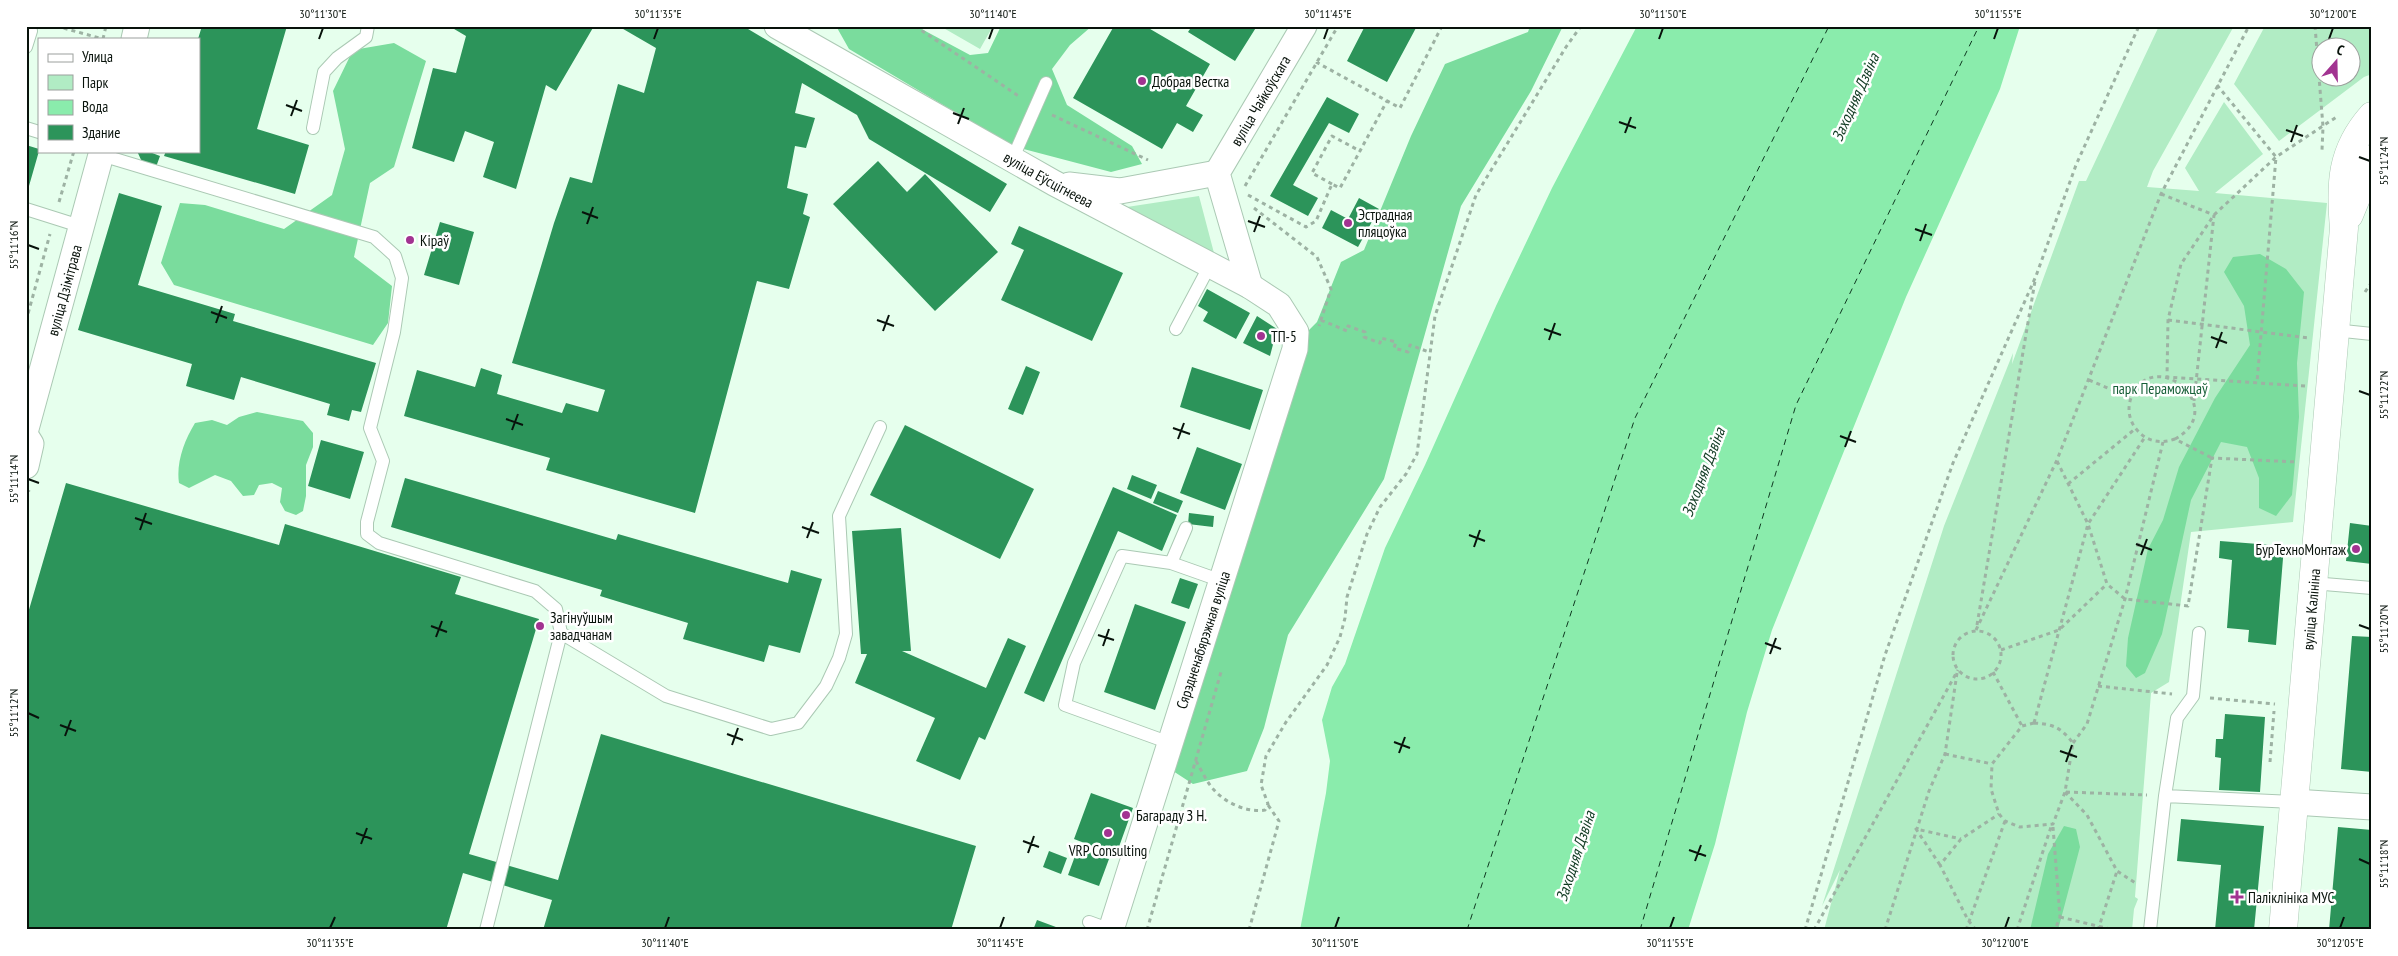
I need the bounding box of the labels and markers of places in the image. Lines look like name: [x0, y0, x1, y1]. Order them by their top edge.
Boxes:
place label: Добрая Вестка: [1152, 72, 1229, 91]
marker: Добрая Вестка: [1136, 75, 1148, 87]
place label: Эстрадная пляцоўка: [1358, 205, 1413, 241]
marker: Эстрадная пляцоўка: [1342, 217, 1354, 229]
place label: Кіраў: [420, 231, 449, 250]
marker: Кіраў: [404, 234, 416, 246]
place label: ТП-5: [1271, 327, 1297, 346]
marker: ТП-5: [1255, 330, 1267, 342]
place label: БурТехноМонтаж: [2255, 540, 2347, 559]
marker: БурТехноМонтаж: [2350, 543, 2362, 555]
place label: Загінуўшым завадчанам: [550, 608, 613, 644]
marker: Загінуўшым завадчанам: [534, 620, 546, 632]
place label: Багараду З Н.: [1136, 806, 1207, 825]
marker: Багараду З Н.: [1120, 809, 1132, 821]
marker: VRP Consulting: [1102, 827, 1114, 839]
place label: VRP Consulting: [1068, 841, 1147, 860]
place label: Паліклініка МУС: [2248, 888, 2334, 907]
marker: Паліклініка МУС: [2230, 890, 2244, 904]

